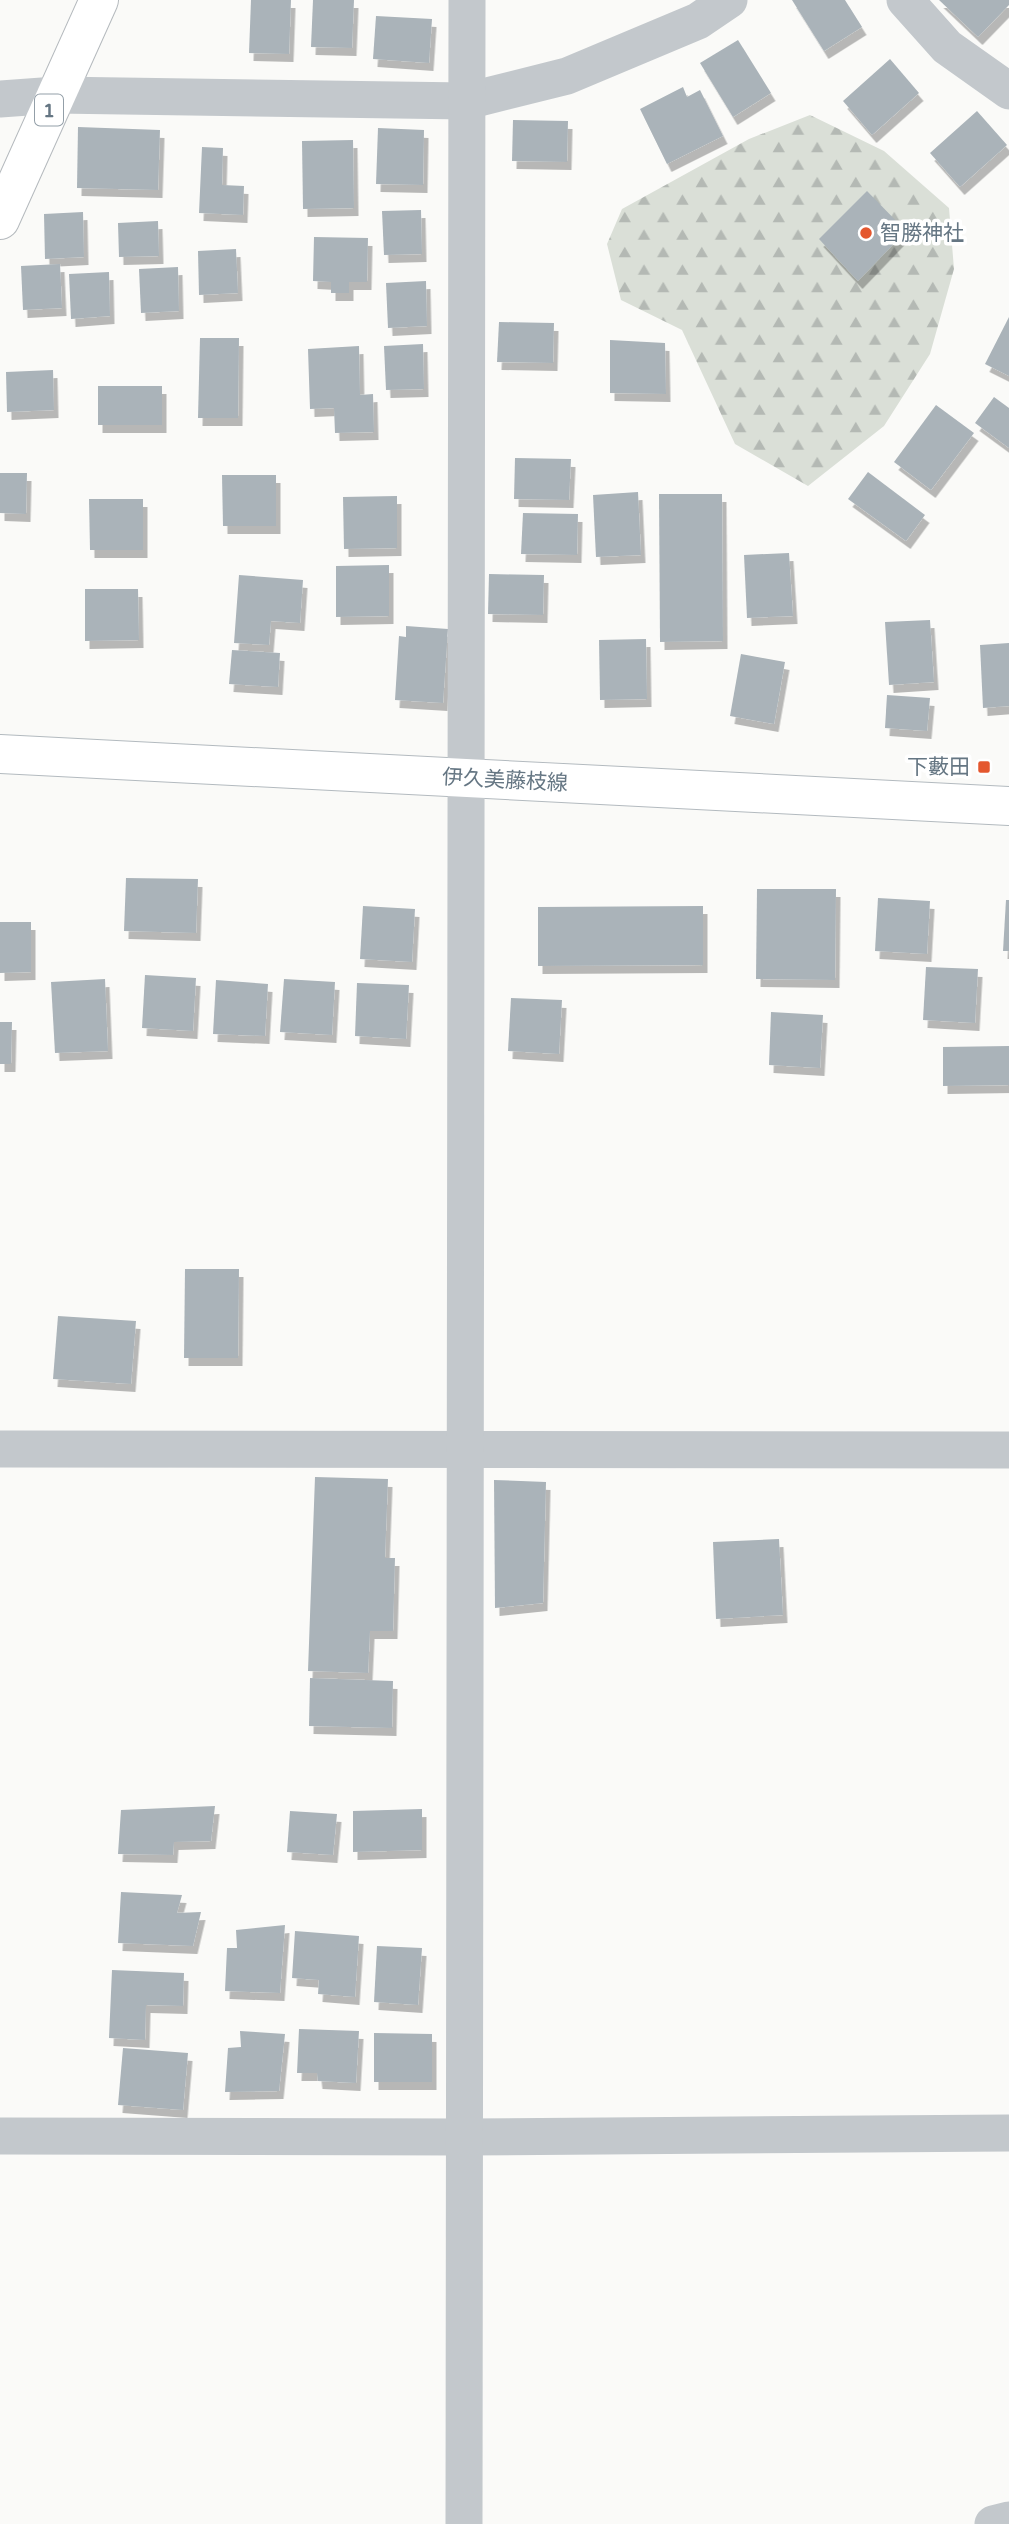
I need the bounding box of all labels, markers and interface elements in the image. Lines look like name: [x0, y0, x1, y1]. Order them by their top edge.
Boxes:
road number: 1: [35, 94, 63, 125]
place label: 智勝神社: [880, 221, 964, 246]
marker: 智勝神社: [858, 225, 874, 241]
place label: 下藪田: [907, 755, 970, 780]
marker: 下藪田: [976, 759, 992, 775]
street label: 伊久美藤枝線: [441, 765, 569, 796]

